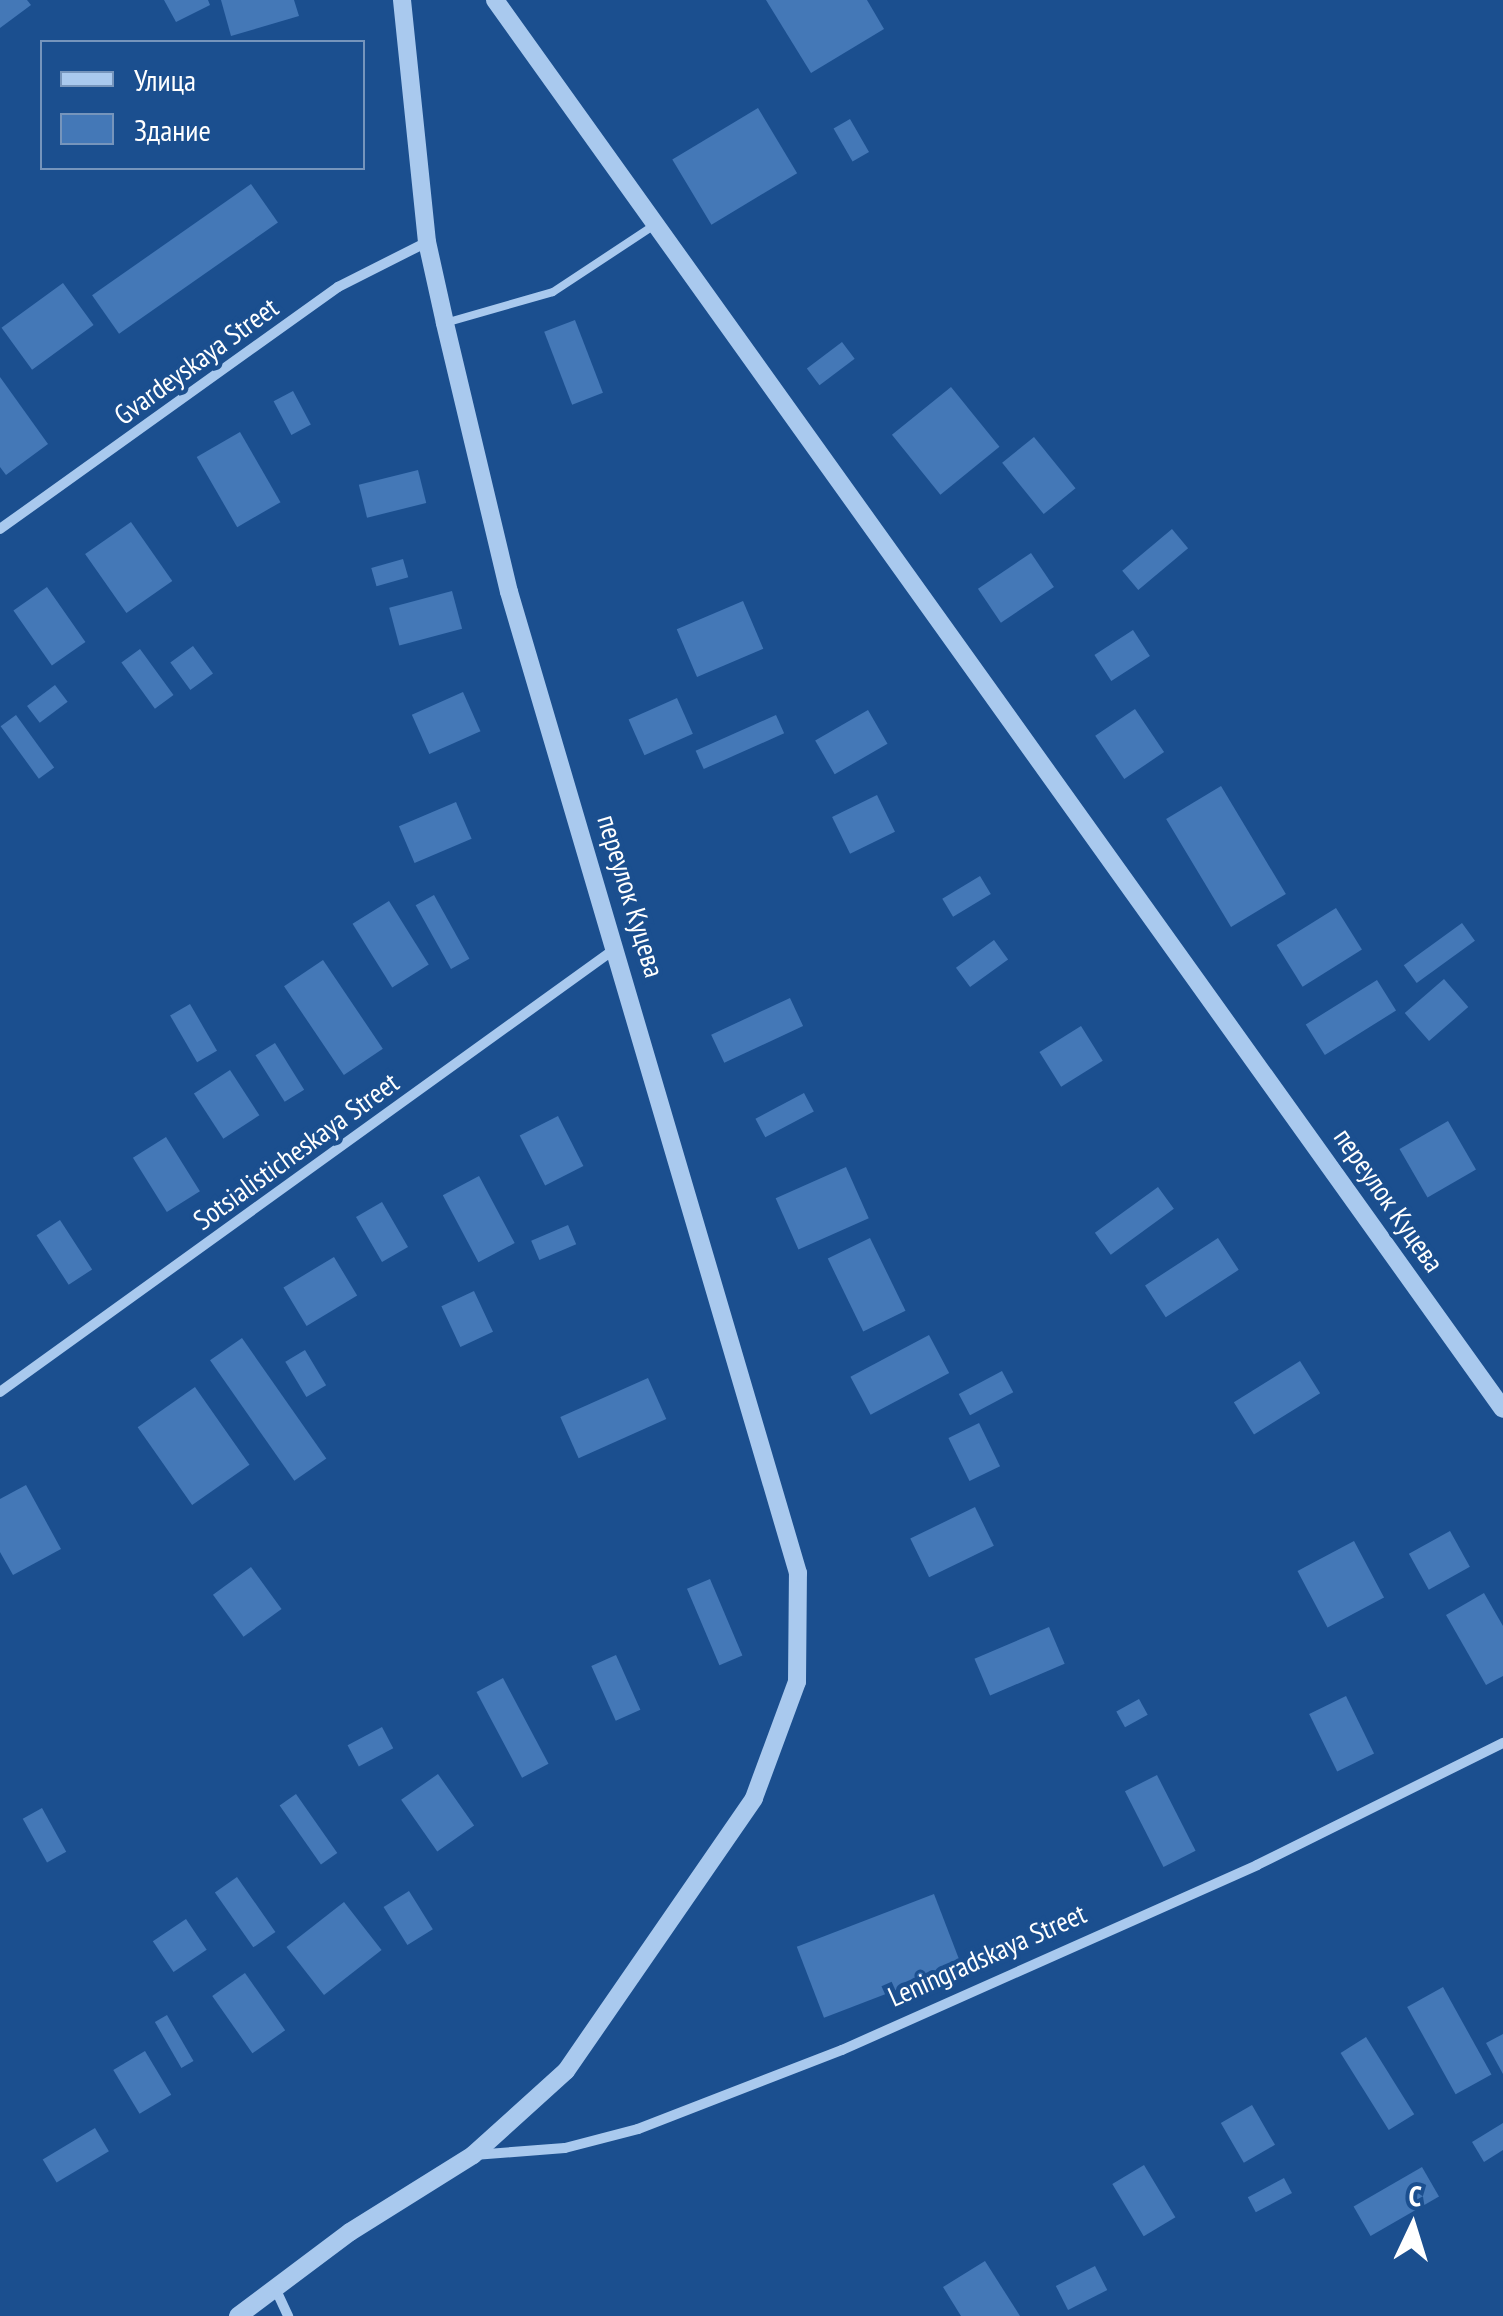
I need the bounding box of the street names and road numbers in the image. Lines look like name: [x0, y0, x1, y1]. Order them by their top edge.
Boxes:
street label: Gvardeyskaya Street: [107, 290, 285, 432]
street label: переулок Куцева: [590, 811, 672, 981]
street label: Sotsialisticheskaya Street: [187, 1065, 405, 1237]
street label: переулок Куцева: [1327, 1122, 1451, 1278]
street label: Leningradskaya Street: [883, 1896, 1091, 2014]

